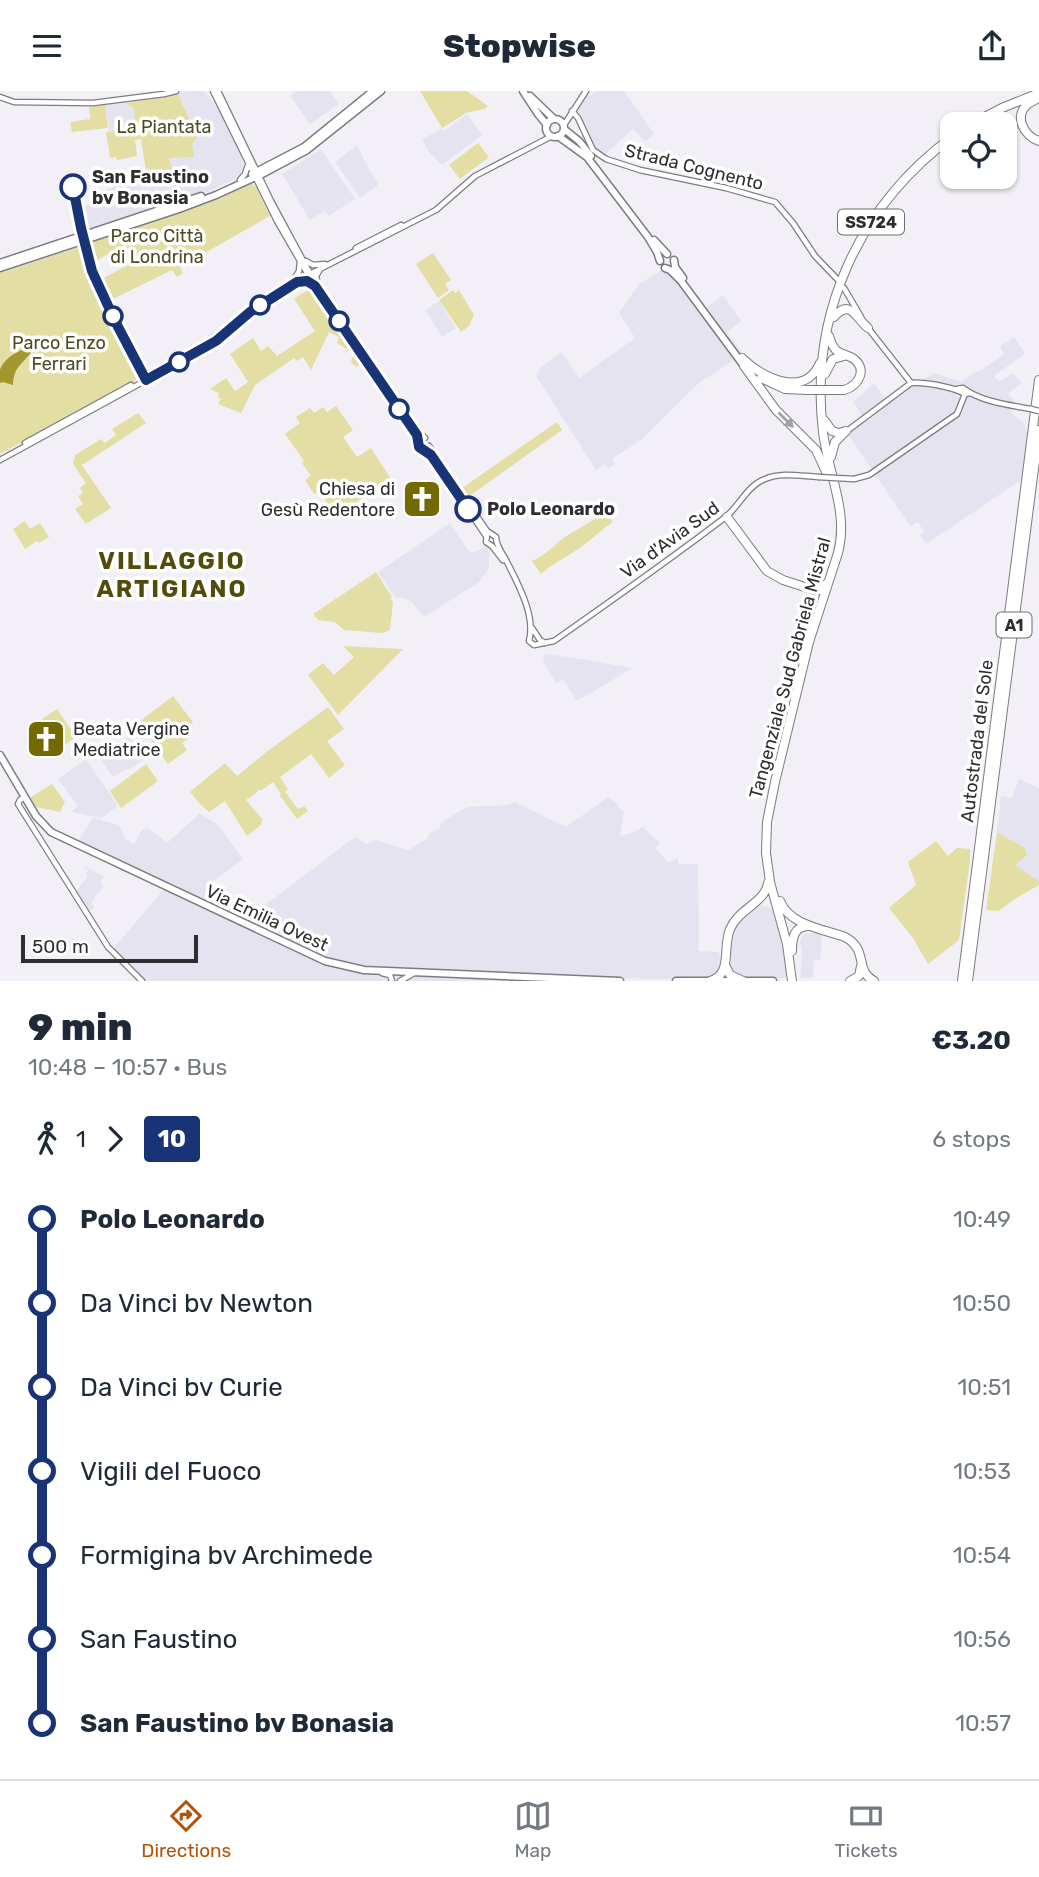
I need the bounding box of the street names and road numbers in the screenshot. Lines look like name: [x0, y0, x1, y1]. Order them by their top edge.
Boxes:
street label: Strada Cognento: [622, 139, 766, 195]
road number: SS724: [838, 210, 904, 235]
street label: Via d'Avia Sud: [616, 497, 724, 583]
street label: Tangenziale Sud Gabriela Mistral: [744, 535, 836, 801]
road number: A1: [996, 613, 1032, 638]
street label: Autostrada del Sole: [956, 658, 998, 824]
street label: Via Emilia Ovest: [202, 880, 332, 956]

